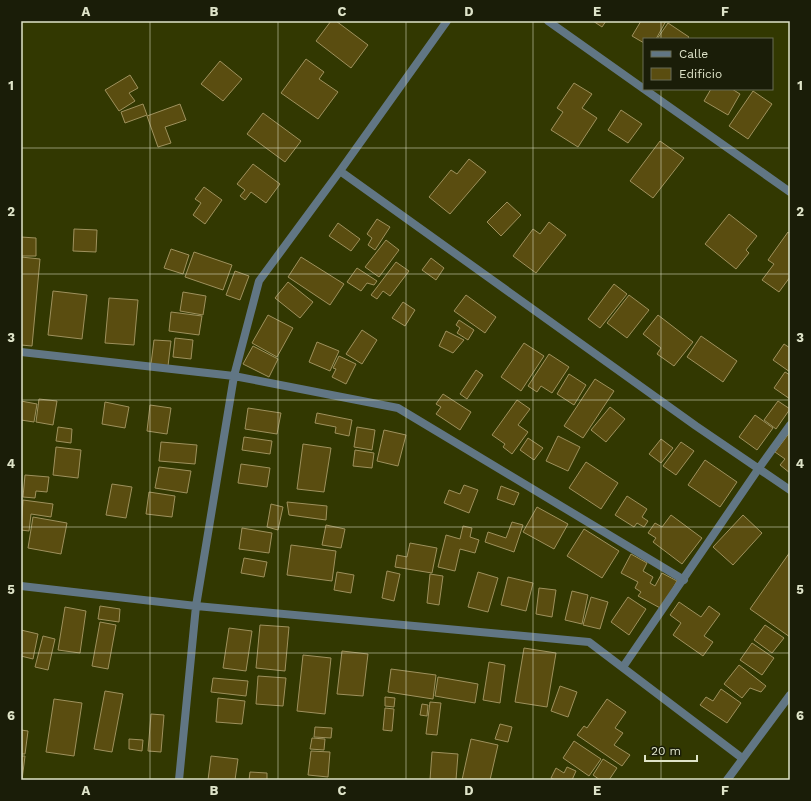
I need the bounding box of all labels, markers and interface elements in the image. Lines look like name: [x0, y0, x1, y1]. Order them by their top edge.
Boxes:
text: A: [82, 4, 91, 19]
text: B: [210, 4, 219, 19]
text: C: [338, 4, 347, 19]
text: D: [464, 4, 474, 19]
text: E: [593, 4, 601, 19]
text: F: [721, 4, 729, 19]
legend: [643, 38, 773, 90]
text: Calle: [679, 47, 708, 61]
text: Edificio: [679, 67, 722, 81]
text: 1: [8, 78, 14, 93]
text: 1: [797, 78, 803, 93]
text: 2: [7, 204, 15, 219]
text: 2: [796, 204, 804, 219]
text: 3: [7, 330, 15, 345]
text: 3: [796, 330, 804, 345]
text: 4: [7, 456, 16, 471]
text: 4: [796, 456, 805, 471]
text: 5: [7, 582, 15, 597]
text: 5: [796, 582, 804, 597]
text: 6: [7, 708, 15, 723]
text: 6: [796, 708, 804, 723]
scale bar: [645, 737, 697, 763]
text: 20 m: [651, 744, 681, 758]
text: A: [82, 783, 91, 798]
text: B: [210, 783, 219, 798]
text: C: [338, 783, 347, 798]
text: D: [464, 783, 474, 798]
text: E: [593, 783, 601, 798]
text: F: [721, 783, 729, 798]

